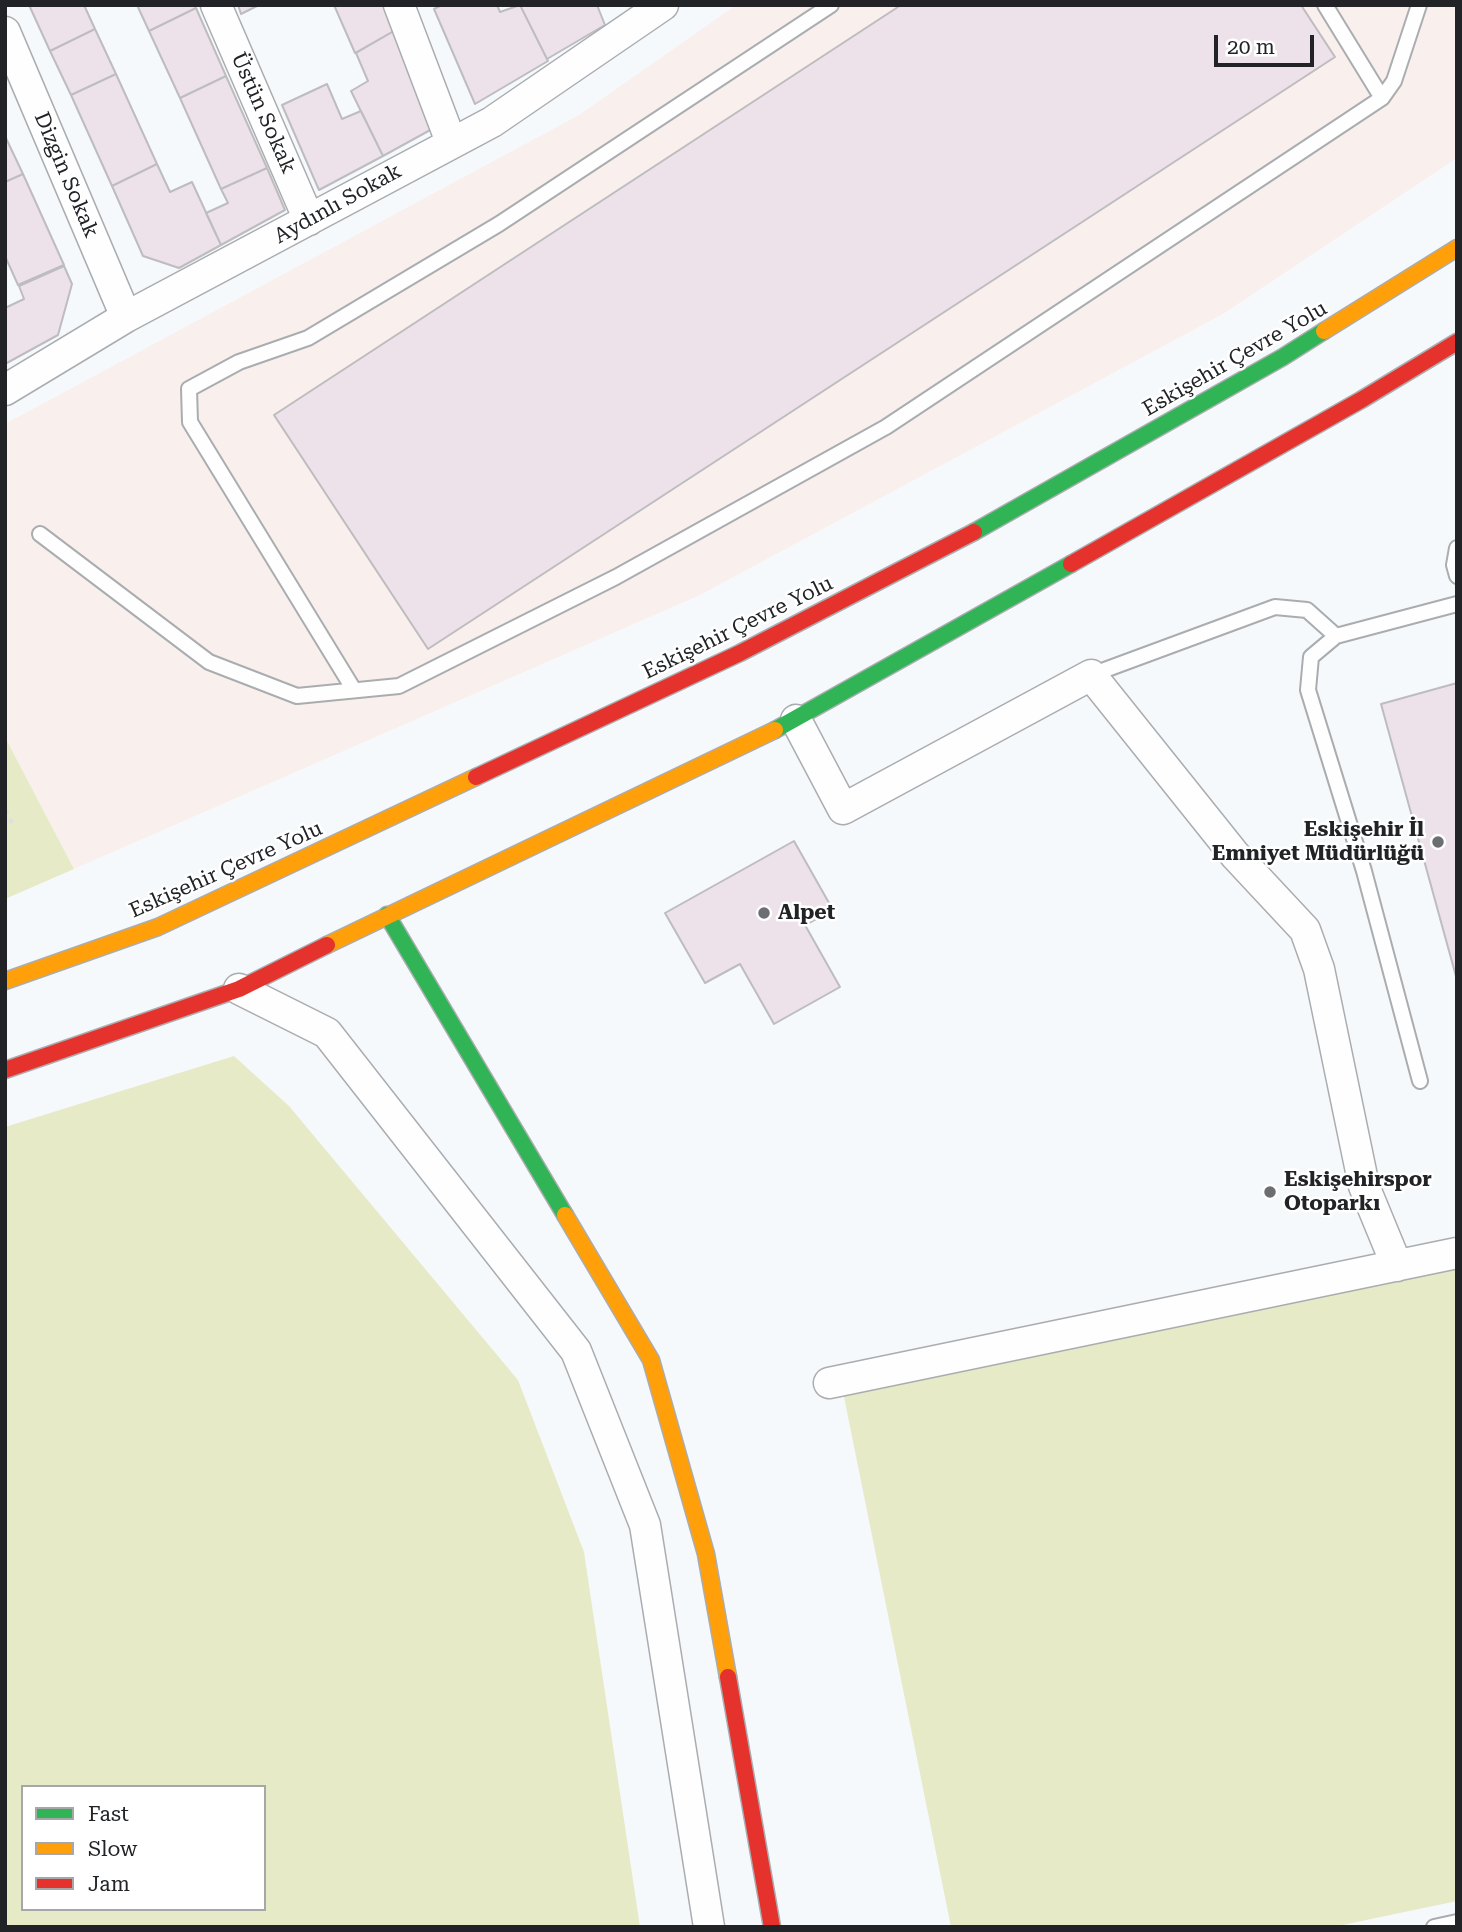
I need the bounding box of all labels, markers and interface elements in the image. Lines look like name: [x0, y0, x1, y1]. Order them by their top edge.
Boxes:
scale bar: [1217, 21, 1317, 65]
text: 20 m: [1227, 35, 1275, 59]
street label: Üstün Sokak: [225, 49, 301, 177]
street label: Dizgin Sokak: [28, 108, 104, 242]
street label: Aydınlı Sokak: [270, 159, 406, 249]
street label: Eskişehir Çevre Yolu: [1138, 296, 1332, 422]
street label: Eskişehir Çevre Yolu: [639, 571, 837, 685]
street label: Eskişehir Çevre Yolu: [126, 816, 326, 924]
place label: Eskişehir İl Emniyet Müdürlüğü: [1212, 817, 1424, 867]
marker: Eskişehir İl Emniyet Müdürlüğü: [1430, 834, 1446, 850]
place label: Alpet: [778, 900, 835, 926]
marker: Alpet: [756, 905, 772, 921]
place label: Eskişehirspor Otoparkı: [1284, 1167, 1432, 1217]
marker: Eskişehirspor Otoparkı: [1262, 1184, 1278, 1200]
legend: [21, 1785, 266, 1911]
text: Fast: [88, 1802, 129, 1826]
text: Slow: [88, 1837, 137, 1861]
text: Jam: [88, 1872, 130, 1896]

